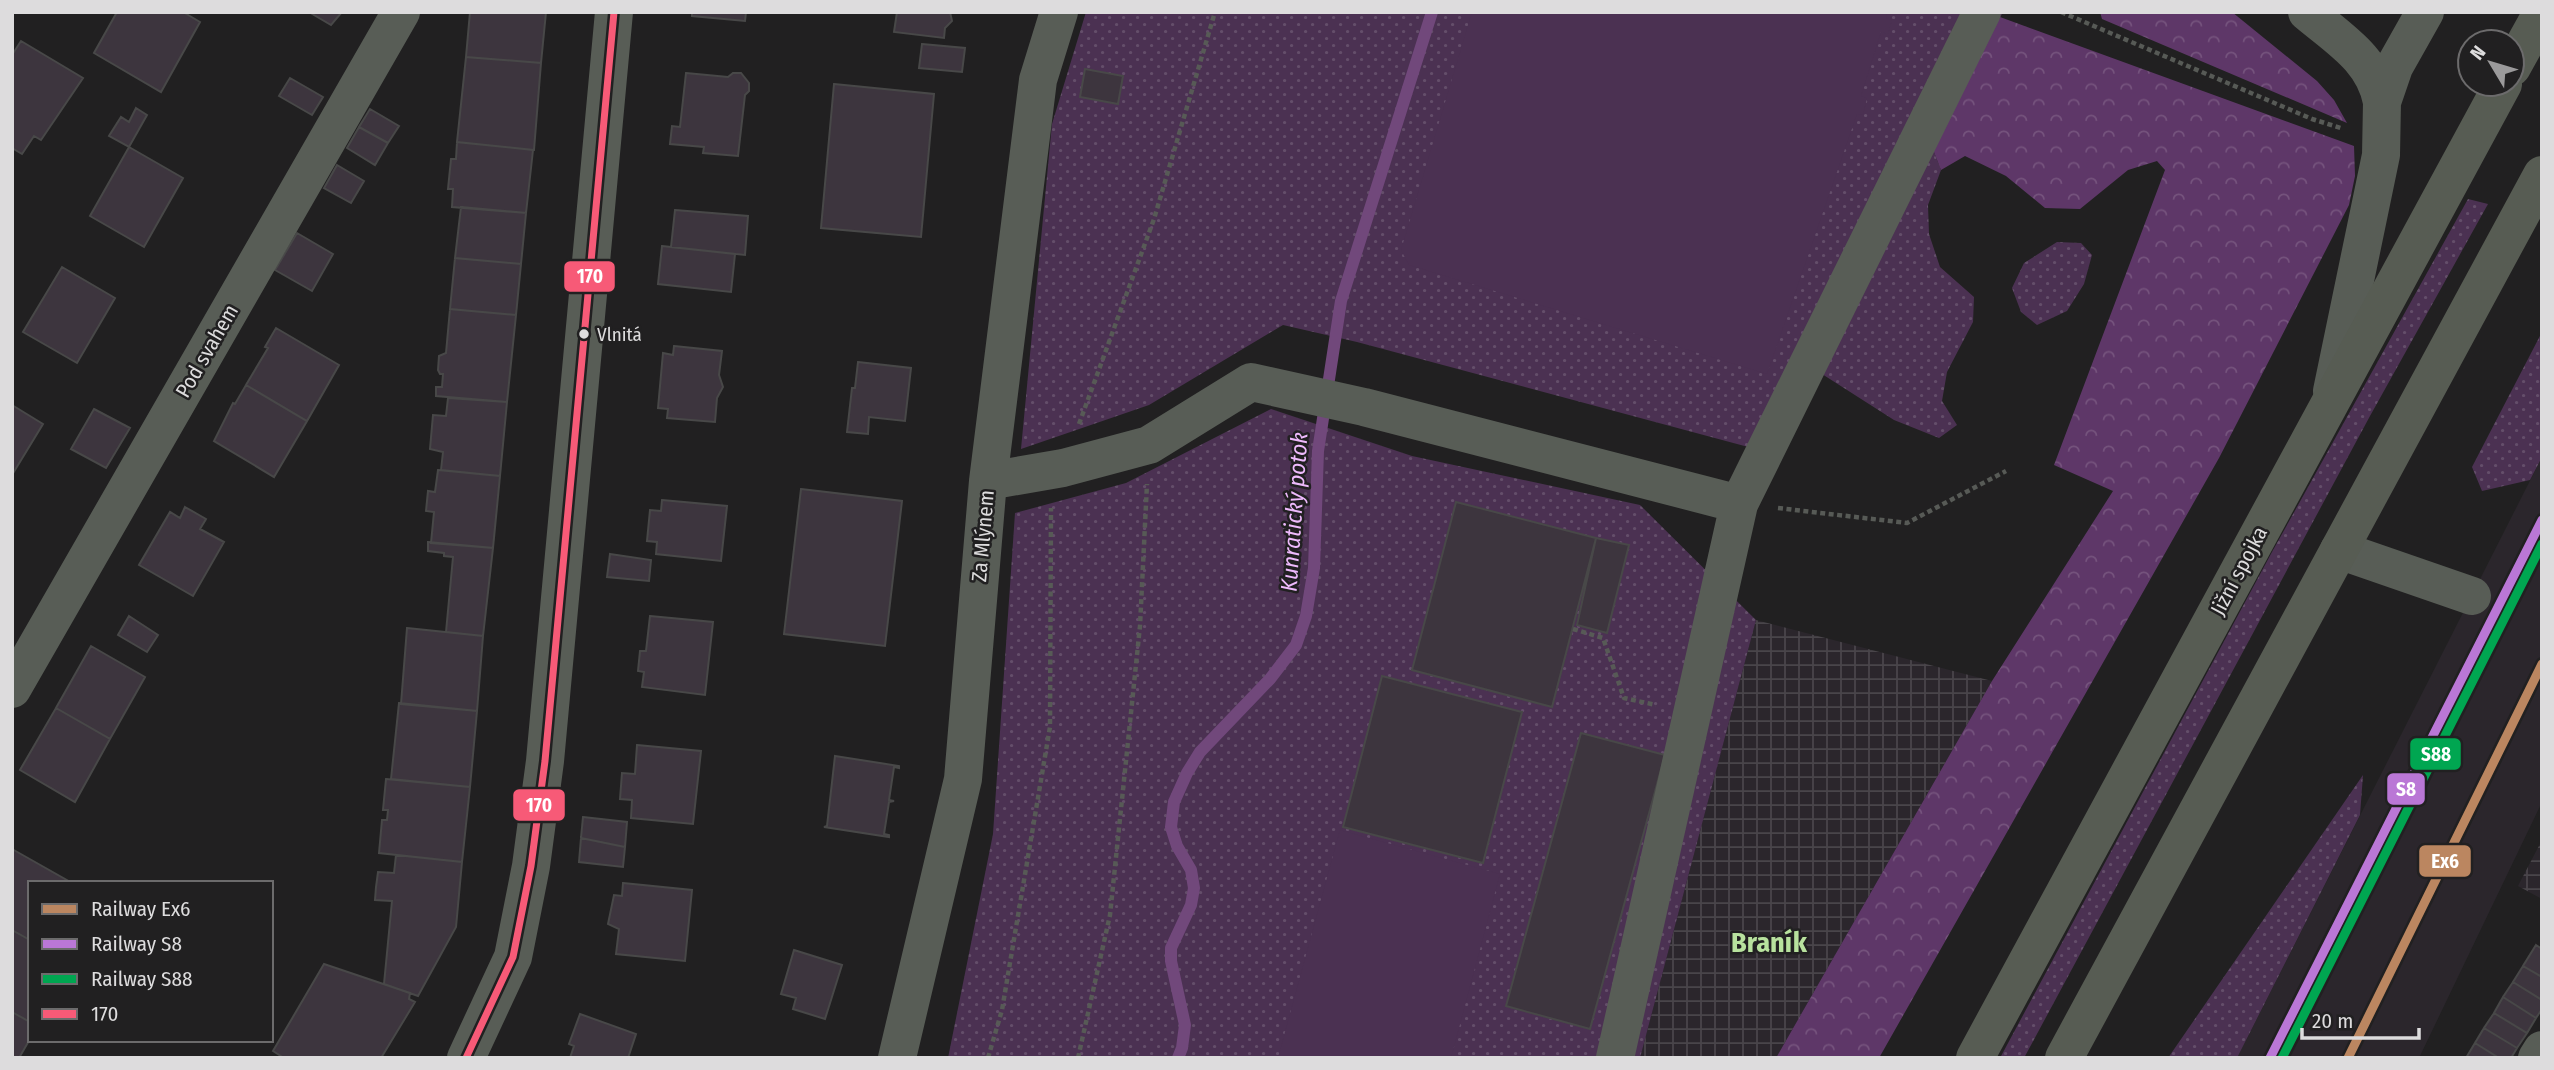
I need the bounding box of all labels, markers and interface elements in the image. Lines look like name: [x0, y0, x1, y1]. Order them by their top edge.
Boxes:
north arrow: [2456, 28, 2526, 98]
text: N: [2465, 41, 2491, 64]
line badge: 170: [563, 260, 616, 293]
text: 170: [577, 265, 603, 288]
street label: Pod svahem: [170, 300, 244, 402]
place label: Vlnitá: [597, 323, 642, 346]
marker: Vlnitá: [577, 327, 591, 341]
water label: Kunratický potok: [1274, 431, 1314, 593]
street label: Za Mlýnem: [966, 489, 1000, 583]
street label: Jižní spojka: [2205, 522, 2273, 620]
line badge: S88: [2409, 737, 2462, 771]
text: S88: [2421, 743, 2451, 766]
line badge: S8: [2386, 772, 2426, 806]
text: S8: [2396, 778, 2416, 801]
line badge: 170: [512, 788, 566, 822]
text: 170: [526, 794, 552, 817]
line badge: Ex6: [2418, 844, 2472, 878]
text: Ex6: [2431, 850, 2459, 873]
legend: [28, 881, 273, 1042]
text: Railway Ex6: [91, 896, 190, 922]
district label: Braník: [1731, 926, 1808, 959]
text: Railway S8: [91, 931, 182, 957]
text: Railway S88: [91, 966, 193, 992]
scale bar: [2302, 996, 2419, 1040]
text: 170: [91, 1001, 118, 1027]
text: 20 m: [2312, 1008, 2353, 1034]

